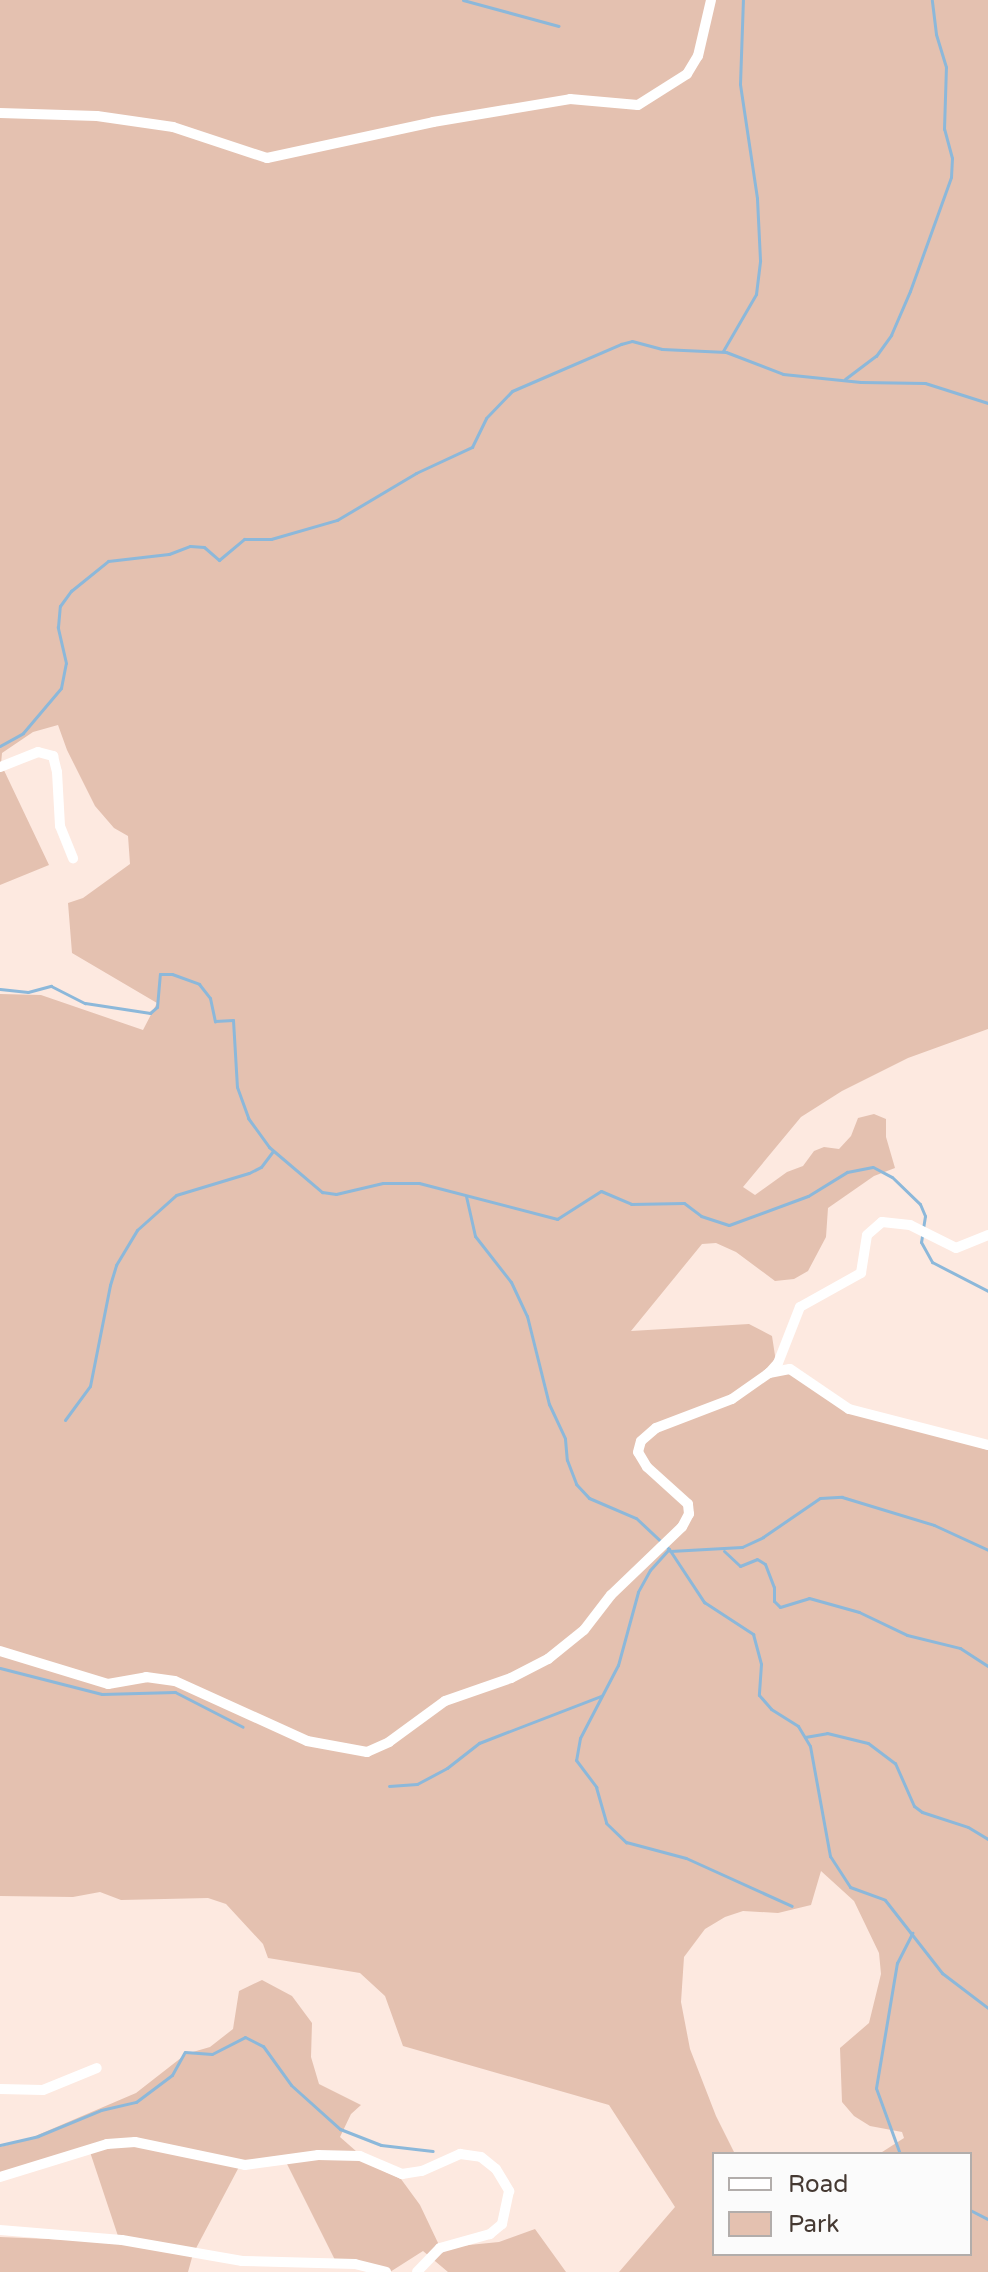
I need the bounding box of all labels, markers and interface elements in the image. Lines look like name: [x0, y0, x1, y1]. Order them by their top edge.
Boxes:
legend: [712, 2152, 972, 2256]
text: Road: [788, 2170, 848, 2199]
text: Park: [788, 2210, 839, 2239]

